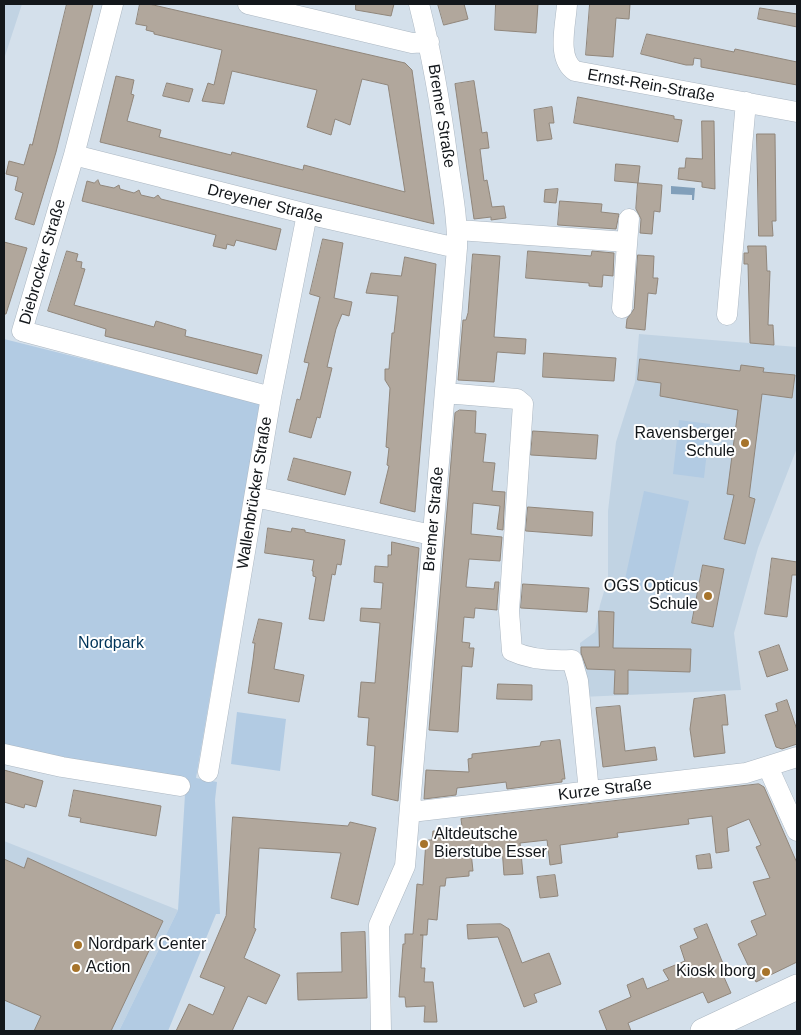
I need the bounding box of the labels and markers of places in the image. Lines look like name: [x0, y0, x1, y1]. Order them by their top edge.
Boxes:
place label: Ravensberger Schule: [634, 424, 735, 462]
marker: Ravensberger Schule: [739, 437, 751, 449]
place label: OGS Opticus Schule: [604, 577, 698, 615]
marker: OGS Opticus Schule: [702, 590, 714, 602]
place label: Altdeutsche Bierstube Esser: [434, 825, 547, 863]
marker: Altdeutsche Bierstube Esser: [418, 838, 430, 850]
place label: Nordpark Center: [88, 935, 206, 955]
marker: Nordpark Center: [72, 939, 84, 951]
place label: Action: [86, 958, 130, 978]
marker: Action: [70, 962, 82, 974]
place label: Kiosk Iborg: [676, 962, 756, 982]
marker: Kiosk Iborg: [760, 966, 772, 978]

